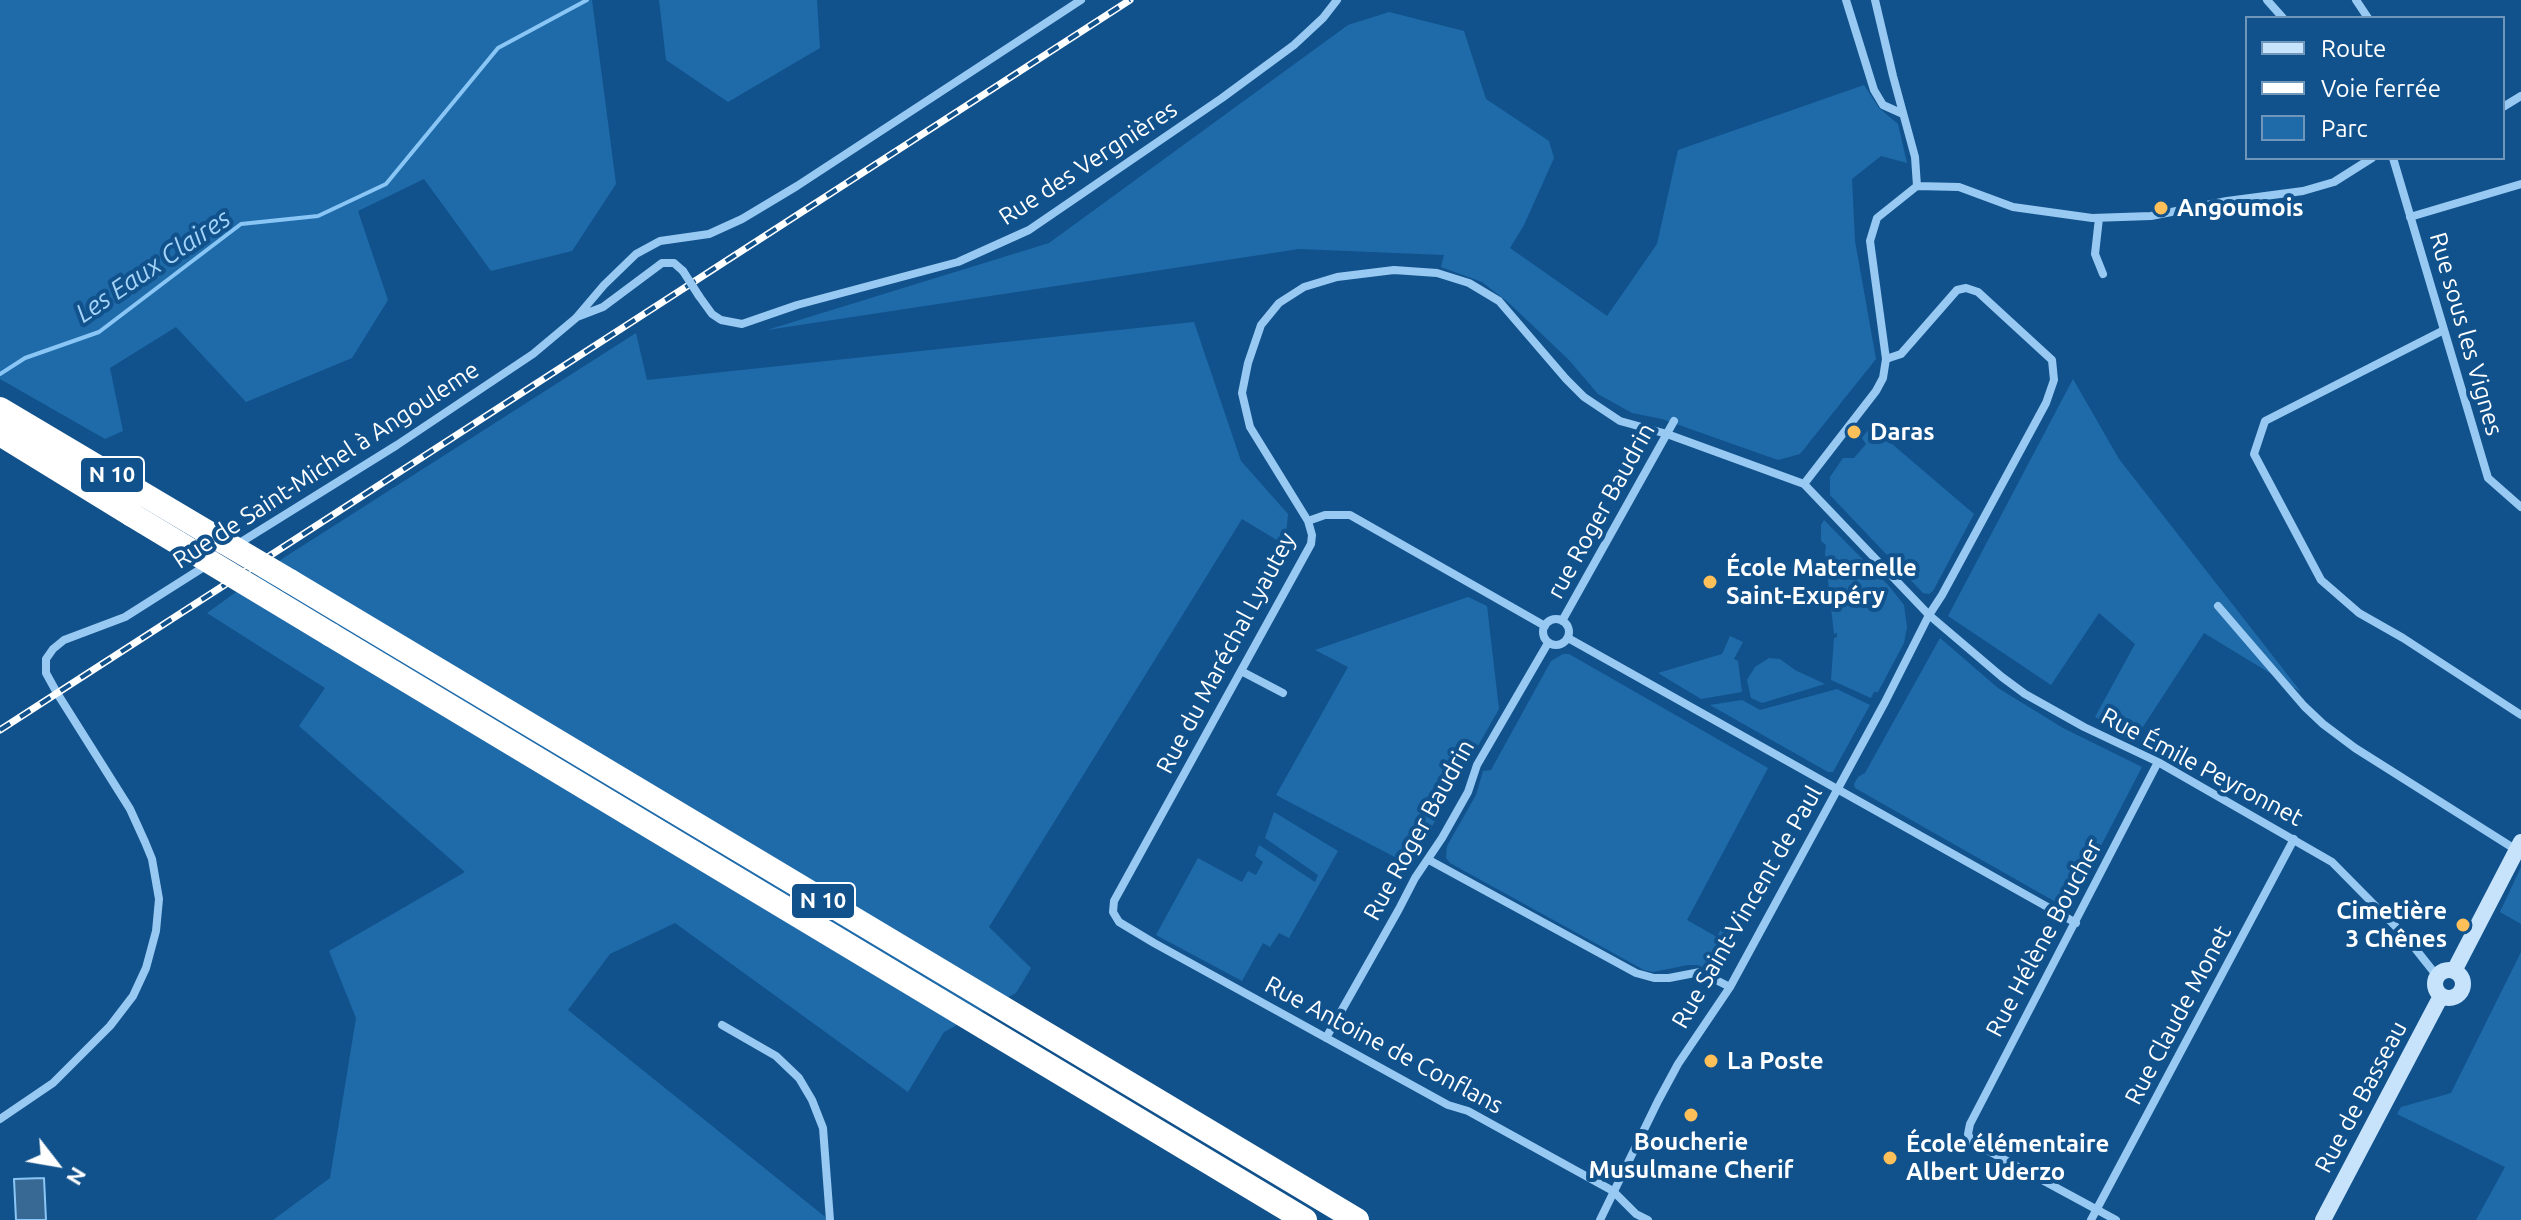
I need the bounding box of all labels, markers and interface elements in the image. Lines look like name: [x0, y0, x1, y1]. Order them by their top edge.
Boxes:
legend: [2245, 16, 2505, 160]
text: Route: [2321, 35, 2386, 62]
text: Voie ferrée: [2321, 75, 2441, 102]
street label: Rue des Vergnières: [994, 95, 1182, 231]
text: Parc: [2321, 115, 2368, 142]
place label: Angoumois: [2177, 194, 2304, 222]
marker: Angoumois: [2152, 199, 2170, 217]
water label: Les Eaux Claires: [70, 203, 236, 329]
street label: Rue sous les Vignes: [2423, 229, 2509, 439]
street label: Rue de Saint-Michel à Angouleme: [168, 355, 484, 575]
street label: rue Roger Baudrin: [1541, 418, 1661, 604]
place label: Daras: [1870, 418, 1935, 446]
marker: Daras: [1845, 423, 1863, 441]
road number: N 10: [80, 457, 144, 493]
street label: Rue du Maréchal Lyautey: [1150, 528, 1302, 778]
place label: École Maternelle Saint-Exupéry: [1726, 554, 1917, 610]
marker: École Maternelle Saint-Exupéry: [1701, 573, 1719, 591]
street label: Rue Émile Peyronnet: [2096, 702, 2308, 832]
street label: Rue Roger Baudrin: [1357, 735, 1481, 925]
street label: Rue Saint-Vincent de Paul: [1666, 781, 1828, 1033]
street label: Rue Hélène Boucher: [1980, 834, 2108, 1042]
road number: N 10: [791, 883, 855, 919]
place label: Cimetière 3 Chênes: [2336, 897, 2447, 953]
marker: Cimetière 3 Chênes: [2454, 916, 2472, 934]
street label: Rue Claude Monet: [2119, 921, 2237, 1109]
street label: Rue Antoine de Conflans: [1260, 970, 1508, 1120]
street label: Rue de Basseau: [2309, 1016, 2413, 1178]
place label: La Poste: [1727, 1047, 1824, 1075]
marker: La Poste: [1702, 1052, 1720, 1070]
marker: Boucherie Musulmane Cherif: [1682, 1106, 1700, 1124]
north arrow: [16, 1124, 96, 1204]
place label: Boucherie Musulmane Cherif: [1589, 1128, 1793, 1184]
place label: École élémentaire Albert Uderzo: [1906, 1130, 2109, 1186]
marker: École élémentaire Albert Uderzo: [1881, 1149, 1899, 1167]
text: N: [62, 1163, 92, 1190]

